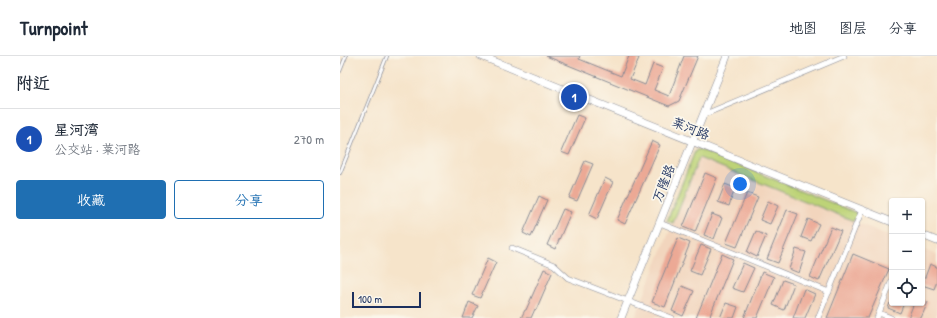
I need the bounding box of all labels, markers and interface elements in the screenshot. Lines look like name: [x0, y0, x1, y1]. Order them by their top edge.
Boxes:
text: Turnpoint: [20, 15, 88, 41]
text: 地图: [789, 18, 817, 37]
text: 图层: [839, 18, 867, 37]
text: 分享: [889, 18, 917, 37]
text: 附近: [16, 71, 50, 94]
pin: 1: [561, 82, 587, 112]
street label: 莱河路: [670, 112, 712, 144]
text: 星河湾: [54, 119, 99, 140]
text: 1: [27, 130, 31, 148]
text: 270 m: [294, 130, 324, 148]
text: 公交站 · 莱河路: [54, 140, 141, 158]
street label: 万隆路: [647, 162, 679, 204]
your location: [730, 174, 750, 194]
button: 收藏: [16, 180, 166, 219]
button: 分享: [174, 180, 324, 219]
map controls: [889, 198, 925, 306]
button: +: [889, 198, 925, 234]
button: −: [889, 234, 925, 270]
button: locate: [889, 270, 925, 306]
scale bar: [352, 290, 421, 309]
text: 100 m: [358, 292, 382, 306]

